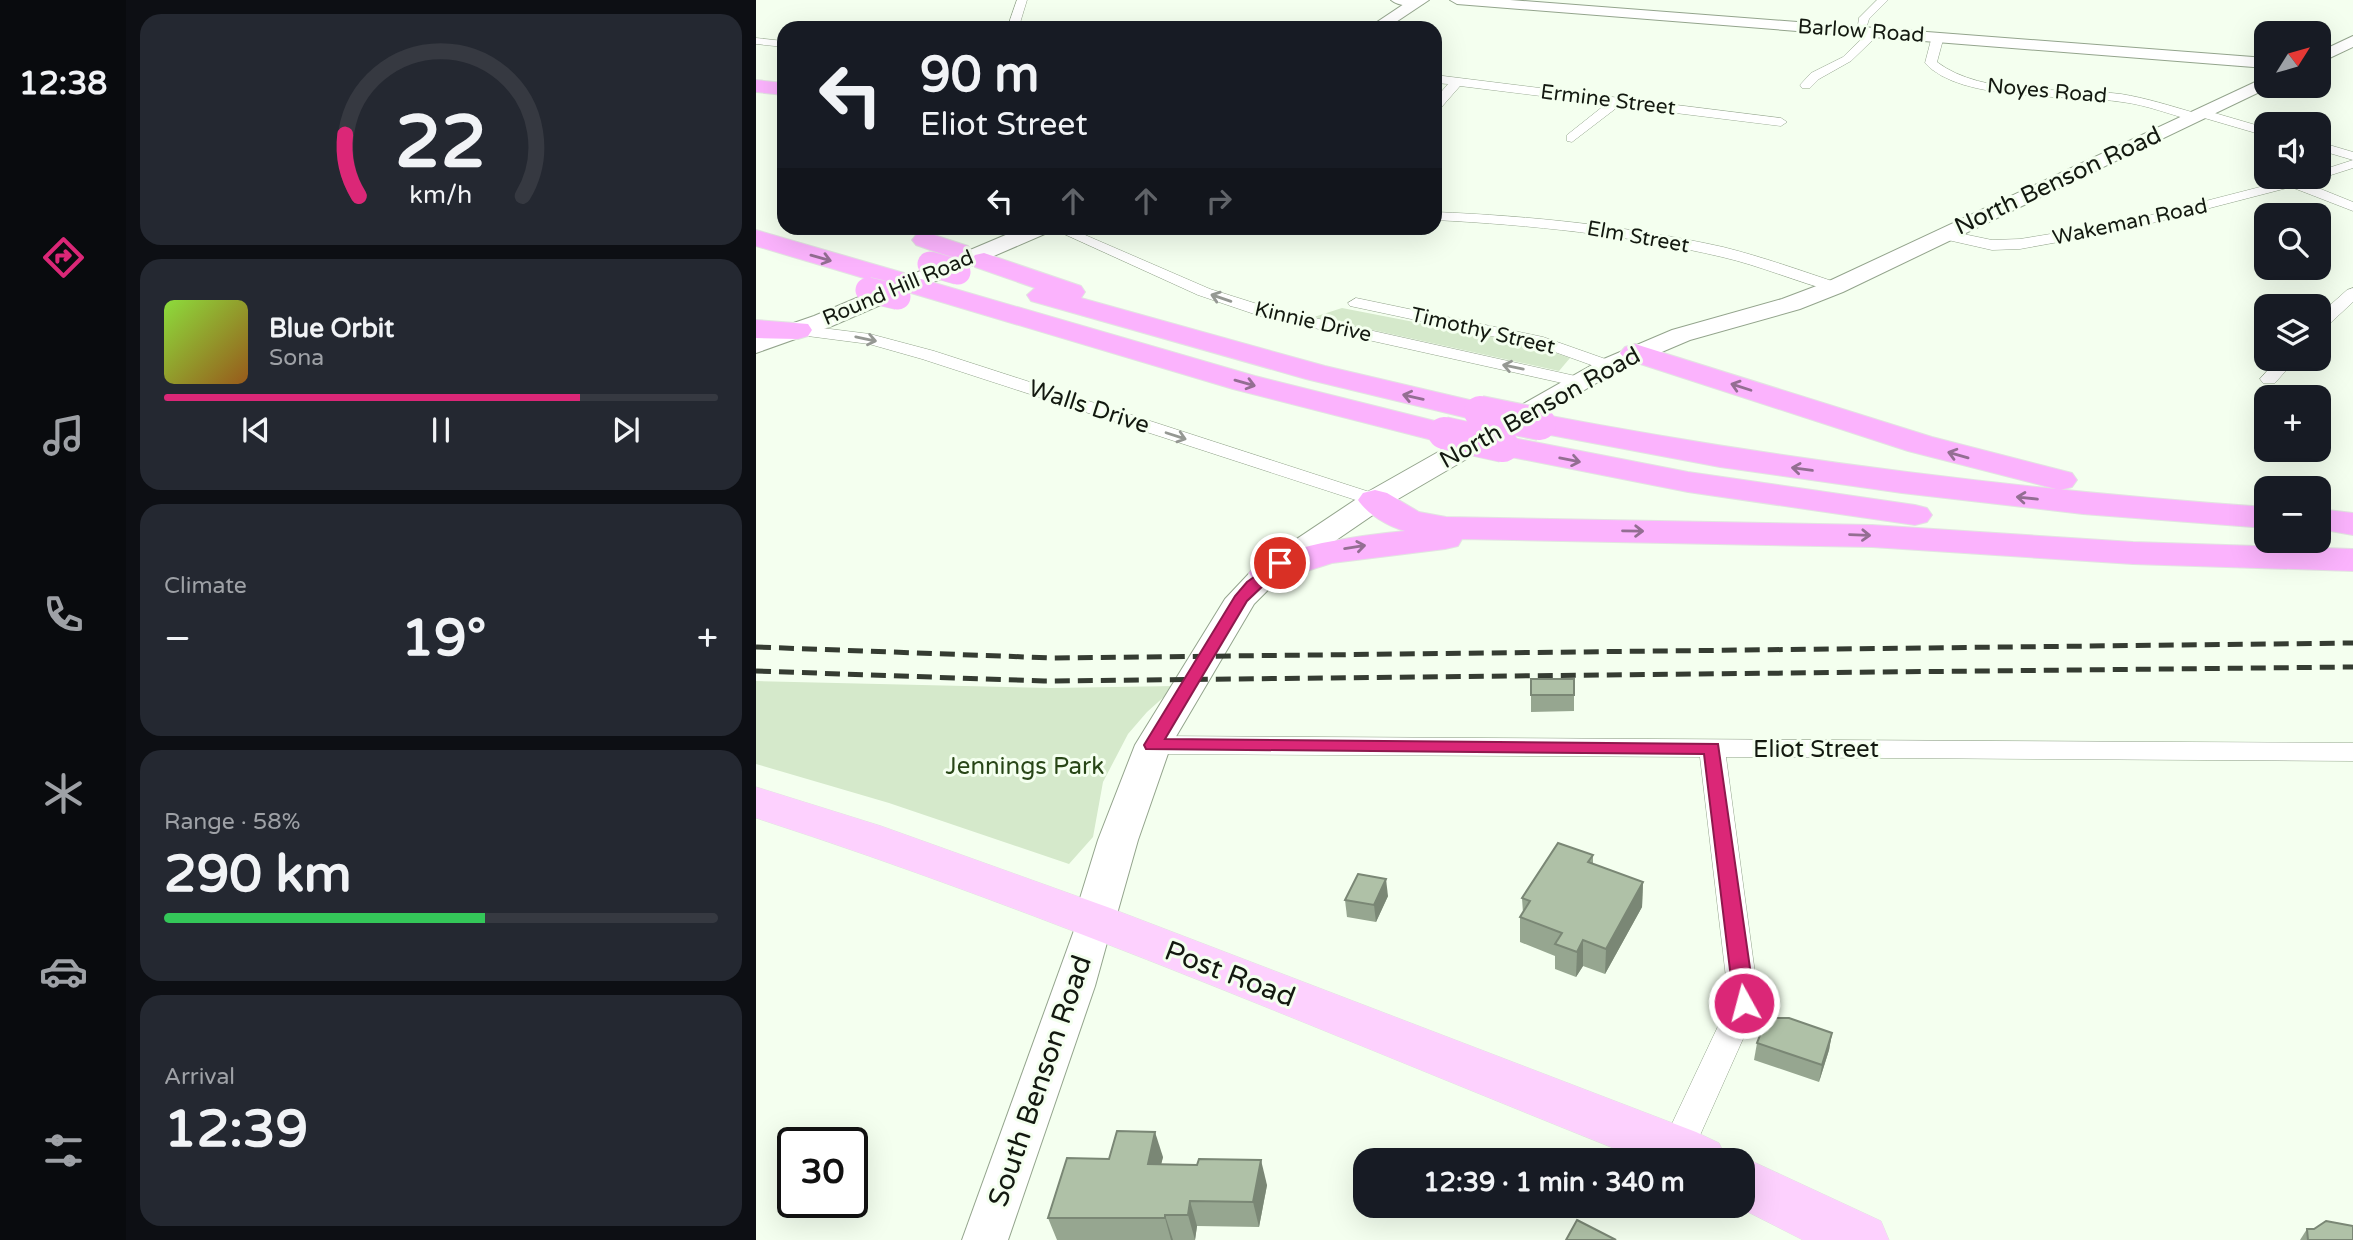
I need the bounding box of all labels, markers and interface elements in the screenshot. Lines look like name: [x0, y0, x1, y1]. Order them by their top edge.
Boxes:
street label: Barlow Road: [1797, 14, 1925, 48]
north arrow: [2254, 21, 2331, 98]
map controls: [2254, 21, 2331, 553]
text: 90 m: [920, 46, 1039, 105]
icon: left: [805, 49, 896, 140]
text: 12:38: [19, 65, 107, 103]
street label: Noyes Road: [1986, 73, 2108, 109]
street label: Ermine Street: [1539, 79, 1677, 121]
text: 22: [395, 99, 487, 187]
text: Eliot Street: [920, 106, 1088, 144]
button: sound: [2254, 112, 2331, 189]
street label: North Benson Road: [1950, 120, 2166, 242]
text: km/h: [410, 179, 472, 209]
icon: left: [981, 182, 1019, 220]
icon: ahead: [1054, 182, 1092, 220]
icon: ahead: [1127, 182, 1165, 220]
icon: right: [1200, 182, 1238, 220]
street label: Wakeman Road: [2050, 193, 2210, 251]
button: search: [2254, 203, 2331, 280]
street label: Elm Street: [1585, 216, 1691, 258]
icon: directions: [39, 233, 88, 282]
street label: Round Hill Road: [819, 245, 977, 331]
one-way arrow: [810, 252, 832, 265]
one-way arrow: [1210, 290, 1232, 303]
button: layers: [2254, 294, 2331, 371]
street label: Kinnie Drive: [1252, 296, 1374, 348]
street label: Timothy Street: [1408, 302, 1558, 360]
text: Blue Orbit: [269, 313, 394, 344]
one-way arrow: [854, 332, 877, 346]
street label: North Benson Road: [1435, 341, 1645, 475]
text: Sona: [269, 344, 324, 372]
one-way arrow: [1502, 360, 1525, 374]
street label: Walls Drive: [1025, 374, 1153, 440]
one-way arrow: [1233, 377, 1256, 390]
one-way arrow: [1731, 380, 1753, 392]
button: +: [2254, 385, 2331, 462]
one-way arrow: [1403, 390, 1425, 403]
icon: music: [39, 411, 88, 460]
icon: previous: [237, 411, 275, 449]
icon: pause: [422, 411, 460, 449]
icon: next: [607, 411, 645, 449]
one-way arrow: [1165, 431, 1187, 443]
one-way arrow: [1948, 448, 1970, 461]
one-way arrow: [1558, 454, 1580, 467]
one-way arrow: [1791, 463, 1814, 476]
button: −: [2254, 476, 2331, 553]
one-way arrow: [2017, 491, 2039, 504]
one-way arrow: [1621, 524, 1644, 538]
one-way arrow: [1848, 529, 1871, 542]
pin: [1250, 533, 1310, 593]
one-way arrow: [1343, 540, 1366, 553]
icon: arrive: [1261, 544, 1299, 582]
text: Climate: [164, 572, 247, 600]
icon: phone: [39, 590, 88, 639]
text: 19°: [401, 607, 486, 670]
text: −: [164, 616, 191, 662]
text: +: [697, 616, 718, 662]
street label: Eliot Street: [1753, 735, 1879, 764]
park label: Jennings Park: [946, 752, 1104, 781]
icon: climate: [39, 769, 88, 818]
text: Range · 58%: [164, 808, 300, 836]
text: 290 km: [164, 843, 352, 906]
street label: Post Road: [1160, 934, 1300, 1014]
icon: car: [39, 947, 88, 996]
street label: South Benson Road: [981, 951, 1099, 1211]
position arrow: [1707, 966, 1781, 1040]
text: Arrival: [164, 1063, 235, 1091]
text: 12:39: [164, 1098, 308, 1161]
icon: filters: [39, 1126, 88, 1175]
speed limit sign: 30: [777, 1127, 868, 1218]
text: 12:39 · 1 min · 340 m: [1423, 1167, 1685, 1198]

